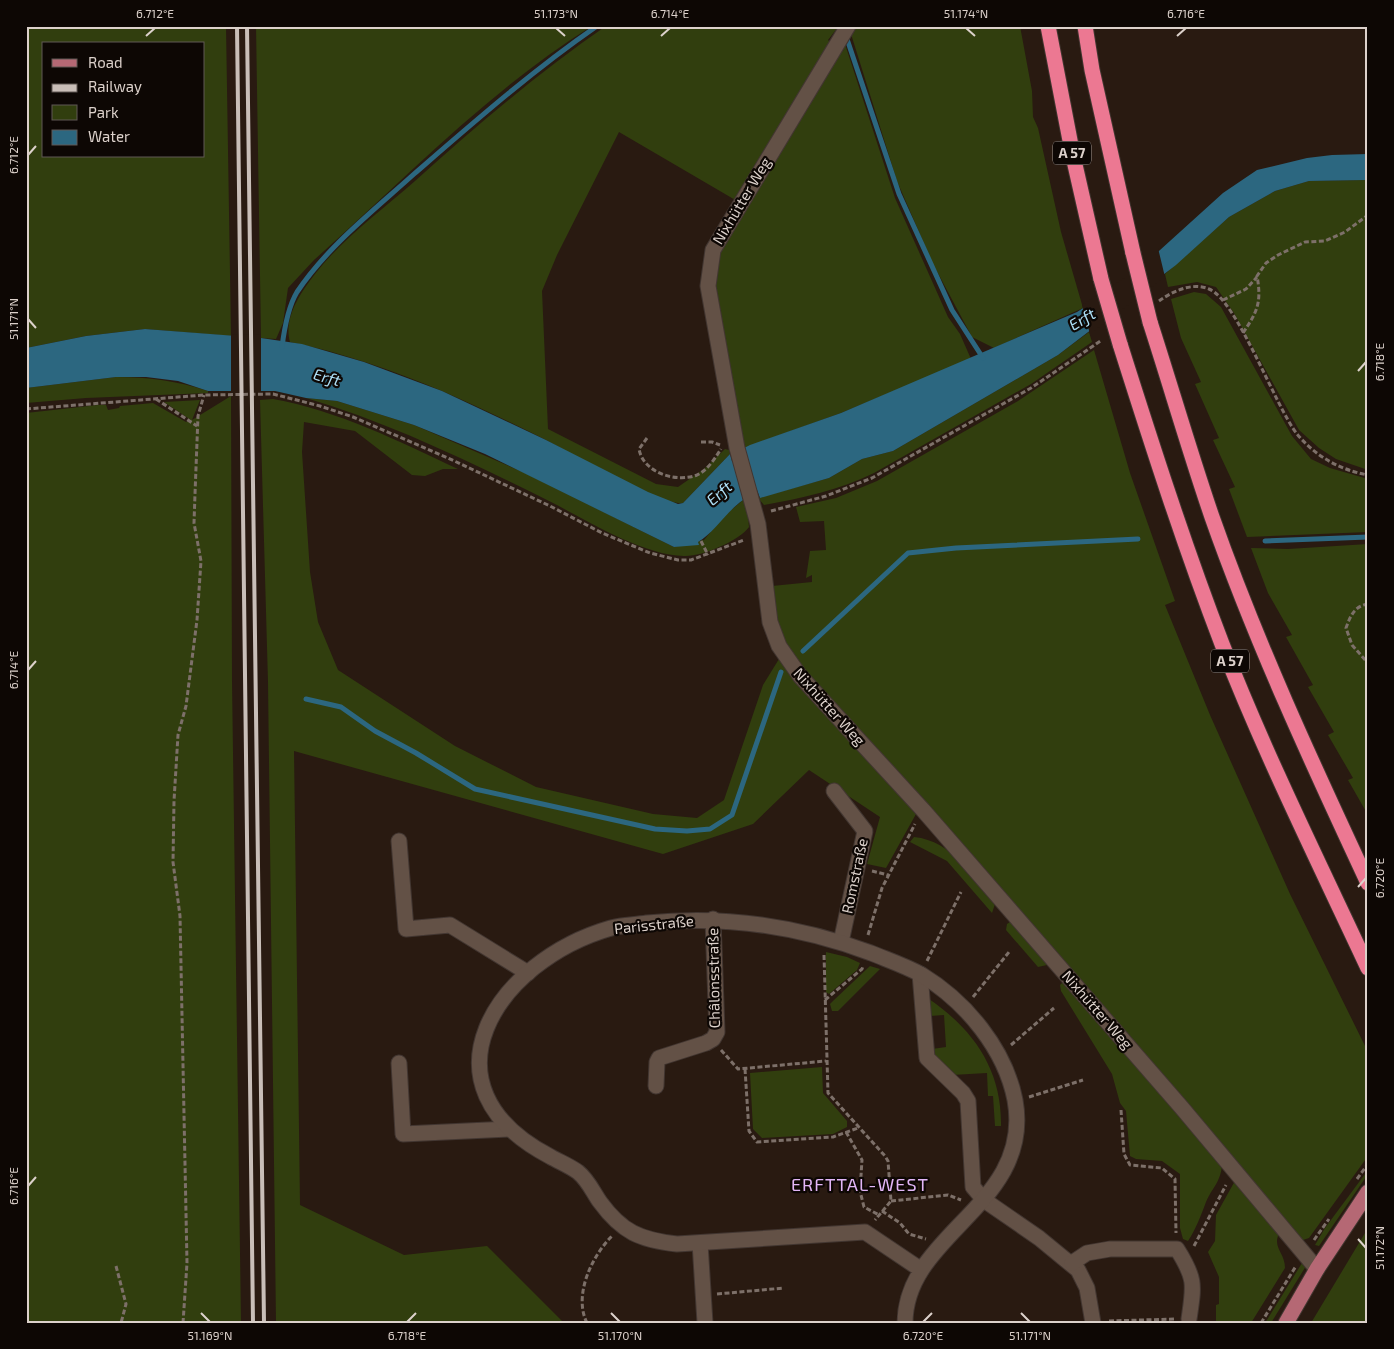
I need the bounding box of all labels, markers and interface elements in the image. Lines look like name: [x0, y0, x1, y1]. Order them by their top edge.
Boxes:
text: 6.712°E: [136, 6, 174, 20]
text: 51.173°N: [534, 6, 578, 20]
text: 6.714°E: [651, 6, 690, 20]
text: 51.174°N: [944, 6, 988, 20]
text: 6.716°E: [1167, 6, 1205, 20]
legend: [42, 42, 205, 158]
text: Road: [88, 53, 123, 71]
text: Railway: [88, 77, 142, 95]
text: Park: [88, 103, 119, 121]
text: Water: [88, 127, 130, 145]
text: 6.712°E: [6, 136, 20, 174]
road number: A 57: [1053, 142, 1091, 164]
street label: Nixhütter Weg: [708, 153, 774, 247]
text: 51.171°N: [6, 298, 20, 340]
water label: Erft: [1065, 303, 1099, 334]
text: 6.718°E: [1372, 342, 1386, 381]
water label: Erft: [311, 364, 344, 390]
water label: Erft: [702, 476, 736, 509]
road number: A 57: [1211, 649, 1249, 672]
text: 6.714°E: [6, 650, 20, 689]
street label: Nixhütter Weg: [790, 664, 870, 749]
street label: Romstraße: [837, 836, 871, 915]
text: 6.720°E: [1372, 858, 1386, 898]
street label: Parisstraße: [613, 911, 695, 937]
street label: Châlonsstraße: [703, 928, 723, 1028]
street label: Nixhütter Weg: [1059, 966, 1137, 1053]
text: 6.716°E: [6, 1167, 20, 1205]
district label: ERFTTAL-WEST: [791, 1173, 929, 1195]
text: 51.172°N: [1372, 1226, 1386, 1270]
text: 51.169°N: [188, 1328, 232, 1342]
text: 6.718°E: [388, 1328, 427, 1342]
text: 51.170°N: [598, 1328, 642, 1342]
text: 6.720°E: [903, 1328, 943, 1342]
text: 51.171°N: [1009, 1328, 1051, 1342]

